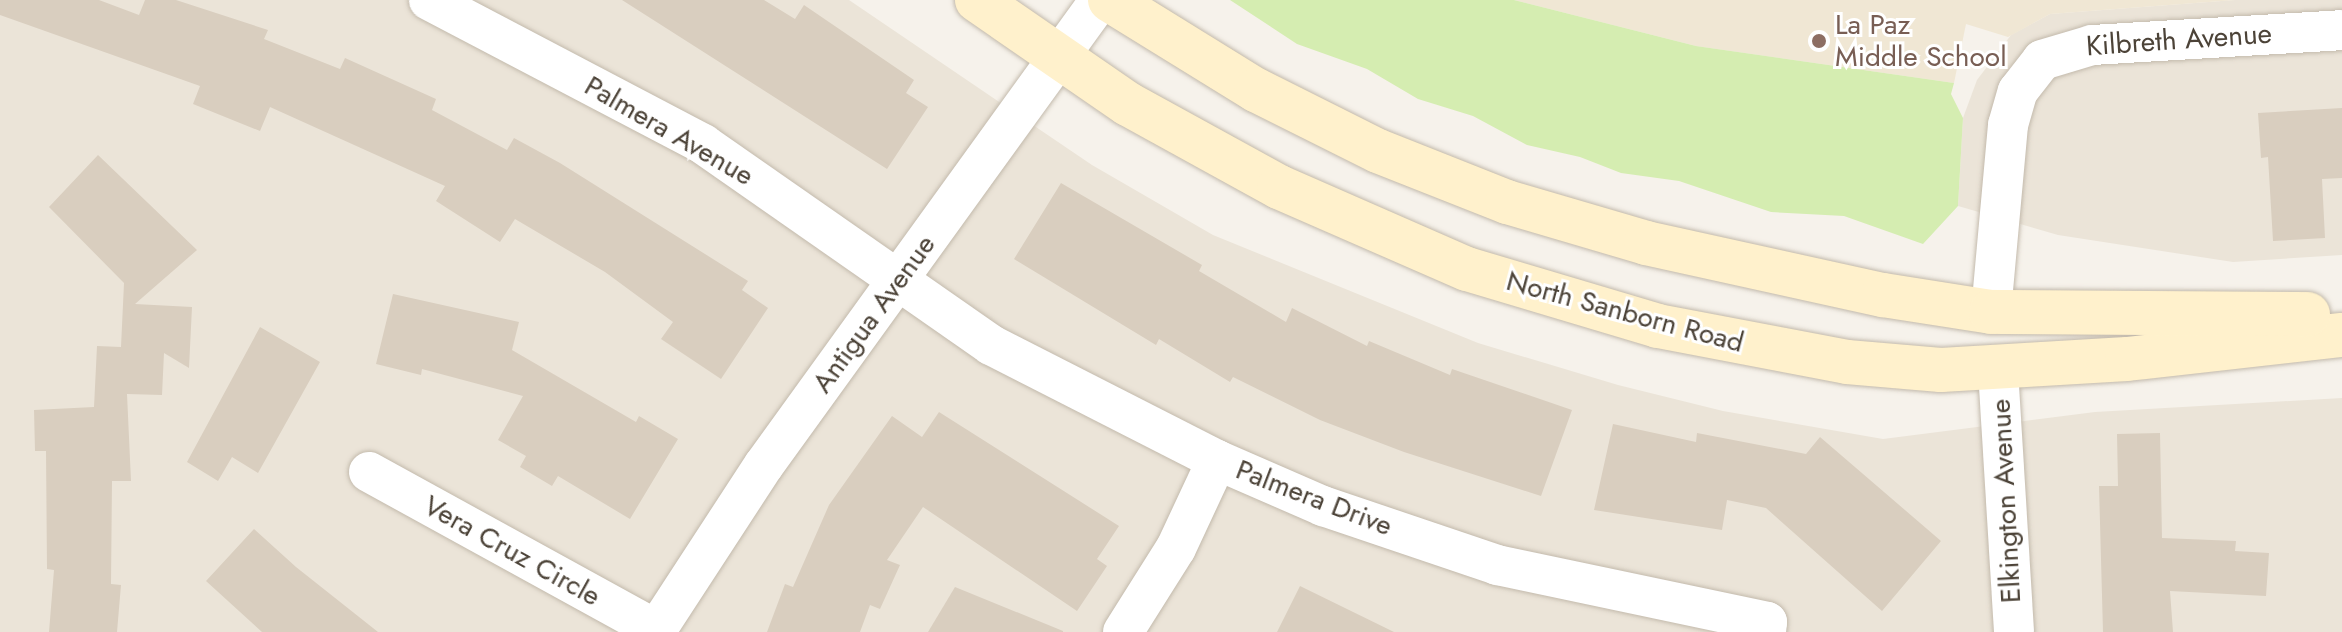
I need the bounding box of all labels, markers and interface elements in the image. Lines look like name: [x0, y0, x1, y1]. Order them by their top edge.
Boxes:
place label: La Paz Middle School: [1835, 8, 2007, 74]
street label: Kilbreth Avenue: [2085, 17, 2273, 63]
marker: La Paz Middle School: [1810, 32, 1828, 50]
street label: Palmera Avenue: [579, 69, 759, 193]
street label: Antigua Avenue: [805, 229, 943, 399]
street label: North Sanborn Road: [1503, 264, 1747, 360]
street label: Elkington Avenue: [1984, 398, 2028, 604]
street label: Palmera Drive: [1231, 453, 1397, 543]
street label: Vera Cruz Circle: [418, 489, 606, 613]

